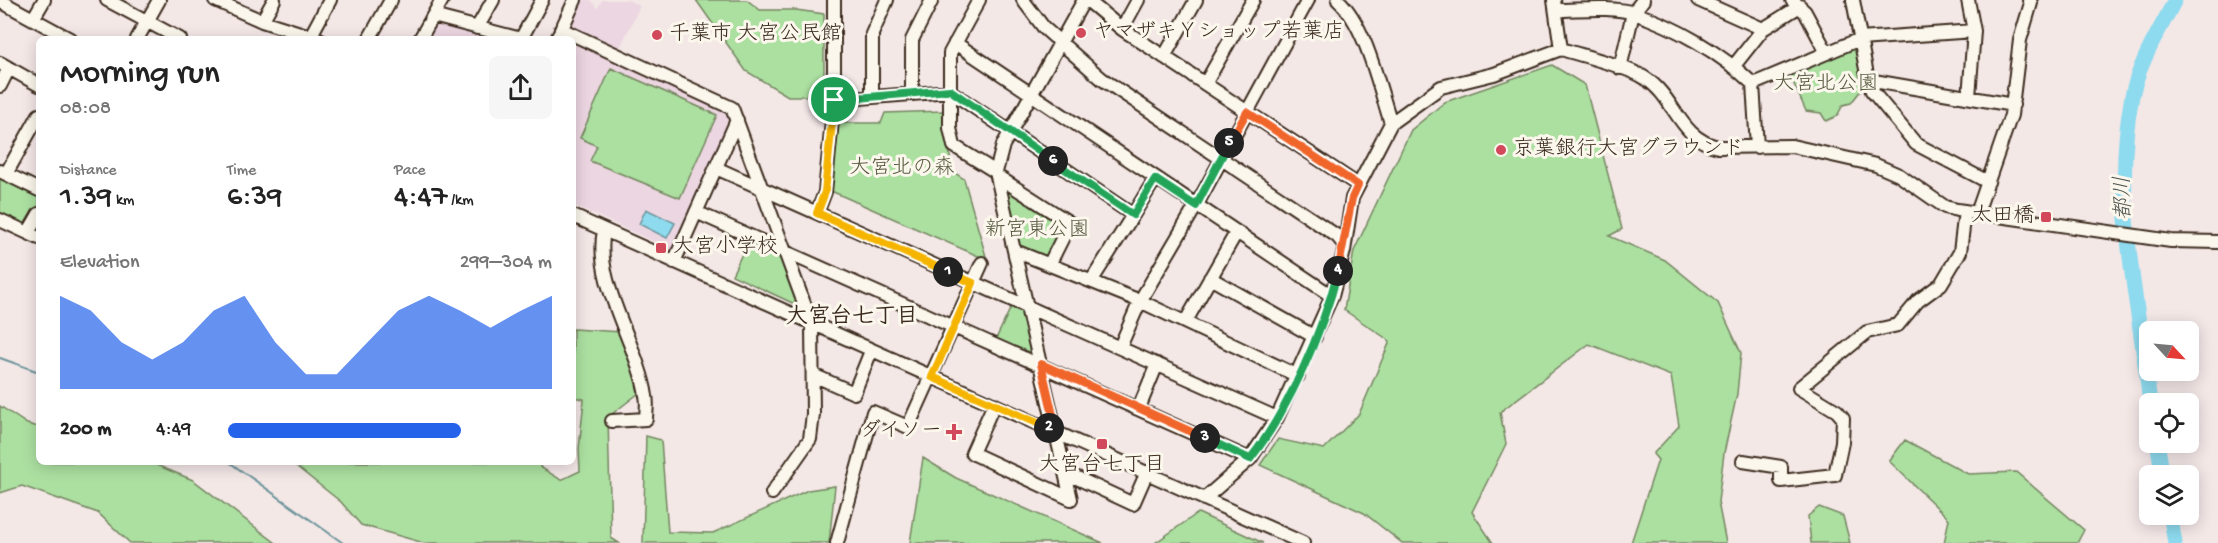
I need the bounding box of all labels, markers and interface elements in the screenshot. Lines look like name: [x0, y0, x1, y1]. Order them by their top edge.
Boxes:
place label: ヤマザキＹショップ若葉店: [1093, 19, 1344, 46]
place label: 千葉市 大宮公民館: [669, 21, 842, 48]
marker: ヤマザキＹショップ若葉店: [1074, 26, 1088, 40]
marker: 千葉市 大宮公民館: [650, 28, 664, 42]
text: Morning run: [60, 56, 220, 94]
button: share: [489, 56, 552, 119]
park label: 大宮北公園: [1774, 72, 1879, 98]
pin: [808, 74, 859, 125]
icon: arrive: [817, 83, 850, 116]
text: 08:08: [60, 98, 111, 121]
pin: 5: [1214, 128, 1244, 158]
text: 5: [1225, 133, 1233, 152]
place label: 京葉銀行大宮グラウンド: [1513, 136, 1744, 163]
marker: 京葉銀行大宮グラウンド: [1494, 143, 1508, 157]
pin: 6: [1038, 146, 1068, 176]
text: 6: [1049, 151, 1057, 170]
park label: 大宮北の森: [850, 155, 955, 182]
text: Distance: [60, 162, 117, 181]
text: Time: [227, 162, 256, 181]
text: Pace: [394, 162, 425, 181]
water label: 都川: [2110, 176, 2139, 220]
text: 1.39: [60, 181, 112, 216]
text: 6:39: [227, 181, 282, 216]
text: 4:47: [394, 181, 447, 216]
text: km: [112, 192, 134, 211]
text: /km: [447, 192, 474, 211]
place label: 太田橋: [1971, 204, 2034, 230]
marker: 太田橋: [2039, 210, 2053, 224]
park label: 新宮東公園: [985, 217, 1090, 244]
place label: 大宮小学校: [673, 235, 778, 261]
marker: 大宮小学校: [654, 241, 668, 255]
text: Elevation: [60, 252, 140, 275]
text: 299–304 m: [460, 252, 552, 275]
pin: 4: [1323, 256, 1353, 286]
pin: 1: [933, 257, 963, 287]
text: 4: [1334, 261, 1342, 280]
text: 1: [945, 262, 951, 281]
district label: 大宮台七丁目: [786, 303, 918, 331]
north arrow: [2139, 321, 2199, 381]
map controls: [2139, 321, 2199, 525]
button: locate: [2139, 393, 2199, 453]
pin: 2: [1034, 413, 1064, 443]
text: 2: [1045, 418, 1053, 437]
text: 200 m: [60, 419, 111, 442]
text: 4:49: [156, 419, 191, 442]
place label: ダイソー: [860, 419, 942, 445]
pin: 3: [1190, 423, 1220, 453]
marker: ダイソー: [947, 425, 961, 439]
text: 3: [1201, 428, 1209, 447]
marker: 大宮台七丁目: [1095, 437, 1109, 451]
place label: 大宮台七丁目: [1039, 453, 1165, 479]
button: layers: [2139, 465, 2199, 525]

